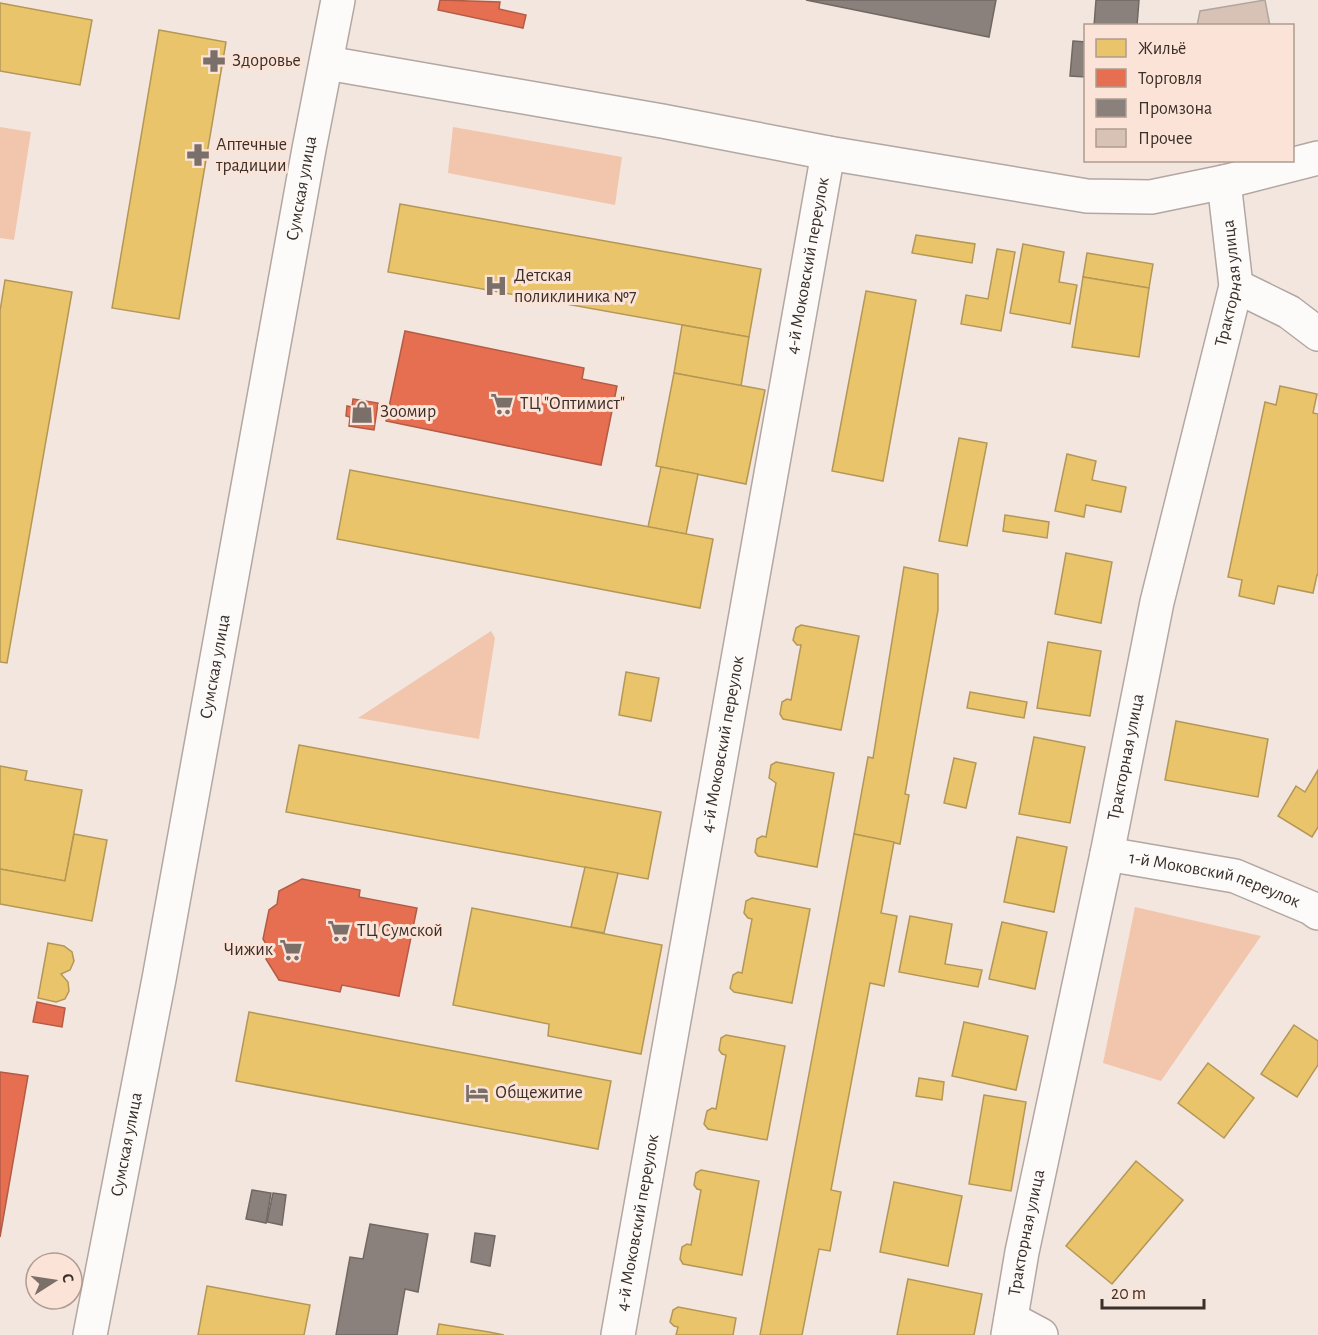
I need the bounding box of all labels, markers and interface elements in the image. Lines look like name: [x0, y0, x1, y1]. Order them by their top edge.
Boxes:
legend: [1084, 24, 1294, 162]
text: Жильё: [1138, 40, 1186, 58]
pharmacy icon: Здоровье: [201, 48, 227, 74]
place label: Здоровье: [232, 52, 301, 70]
text: Торговля: [1138, 70, 1202, 88]
text: Промзона: [1138, 100, 1212, 118]
text: Прочее: [1138, 130, 1193, 148]
street label: Сумская улица: [284, 135, 320, 242]
place label: Аптечные традиции: [215, 136, 287, 175]
pharmacy icon: Аптечные традиции: [185, 142, 211, 168]
street label: 4-й Моковский переулок: [783, 175, 833, 356]
street label: Тракторная улица: [1212, 219, 1246, 348]
place label: Детская поликлиника №7: [514, 267, 637, 306]
hospital icon: Детская поликлиника №7: [483, 273, 509, 299]
supermarket icon: ТЦ "Оптимист": [489, 391, 515, 417]
place label: ТЦ "Оптимист": [520, 395, 625, 413]
shop icon: Зоомир: [349, 399, 375, 425]
place label: Зоомир: [380, 403, 436, 421]
street label: Сумская улица: [197, 613, 234, 720]
street label: 4-й Моковский переулок: [698, 654, 748, 834]
street label: Тракторная улица: [1105, 692, 1148, 822]
street label: 1-й Моковский переулок: [1128, 849, 1303, 912]
supermarket icon: ТЦ Сумской: [326, 918, 352, 944]
place label: ТЦ Сумской: [357, 922, 443, 940]
supermarket icon: Чижик: [278, 937, 304, 963]
place label: Чижик: [224, 941, 274, 959]
hotel icon: Общежитие: [464, 1080, 490, 1106]
place label: Общежитие: [495, 1083, 583, 1102]
street label: Сумская улица: [108, 1091, 146, 1198]
street label: 4-й Моковский переулок: [613, 1132, 663, 1313]
street label: Тракторная улица: [1006, 1168, 1048, 1297]
north arrow: [24, 1251, 84, 1311]
text: С: [59, 1272, 76, 1284]
scale bar: [1102, 1272, 1204, 1310]
text: 20 m: [1111, 1285, 1146, 1303]

